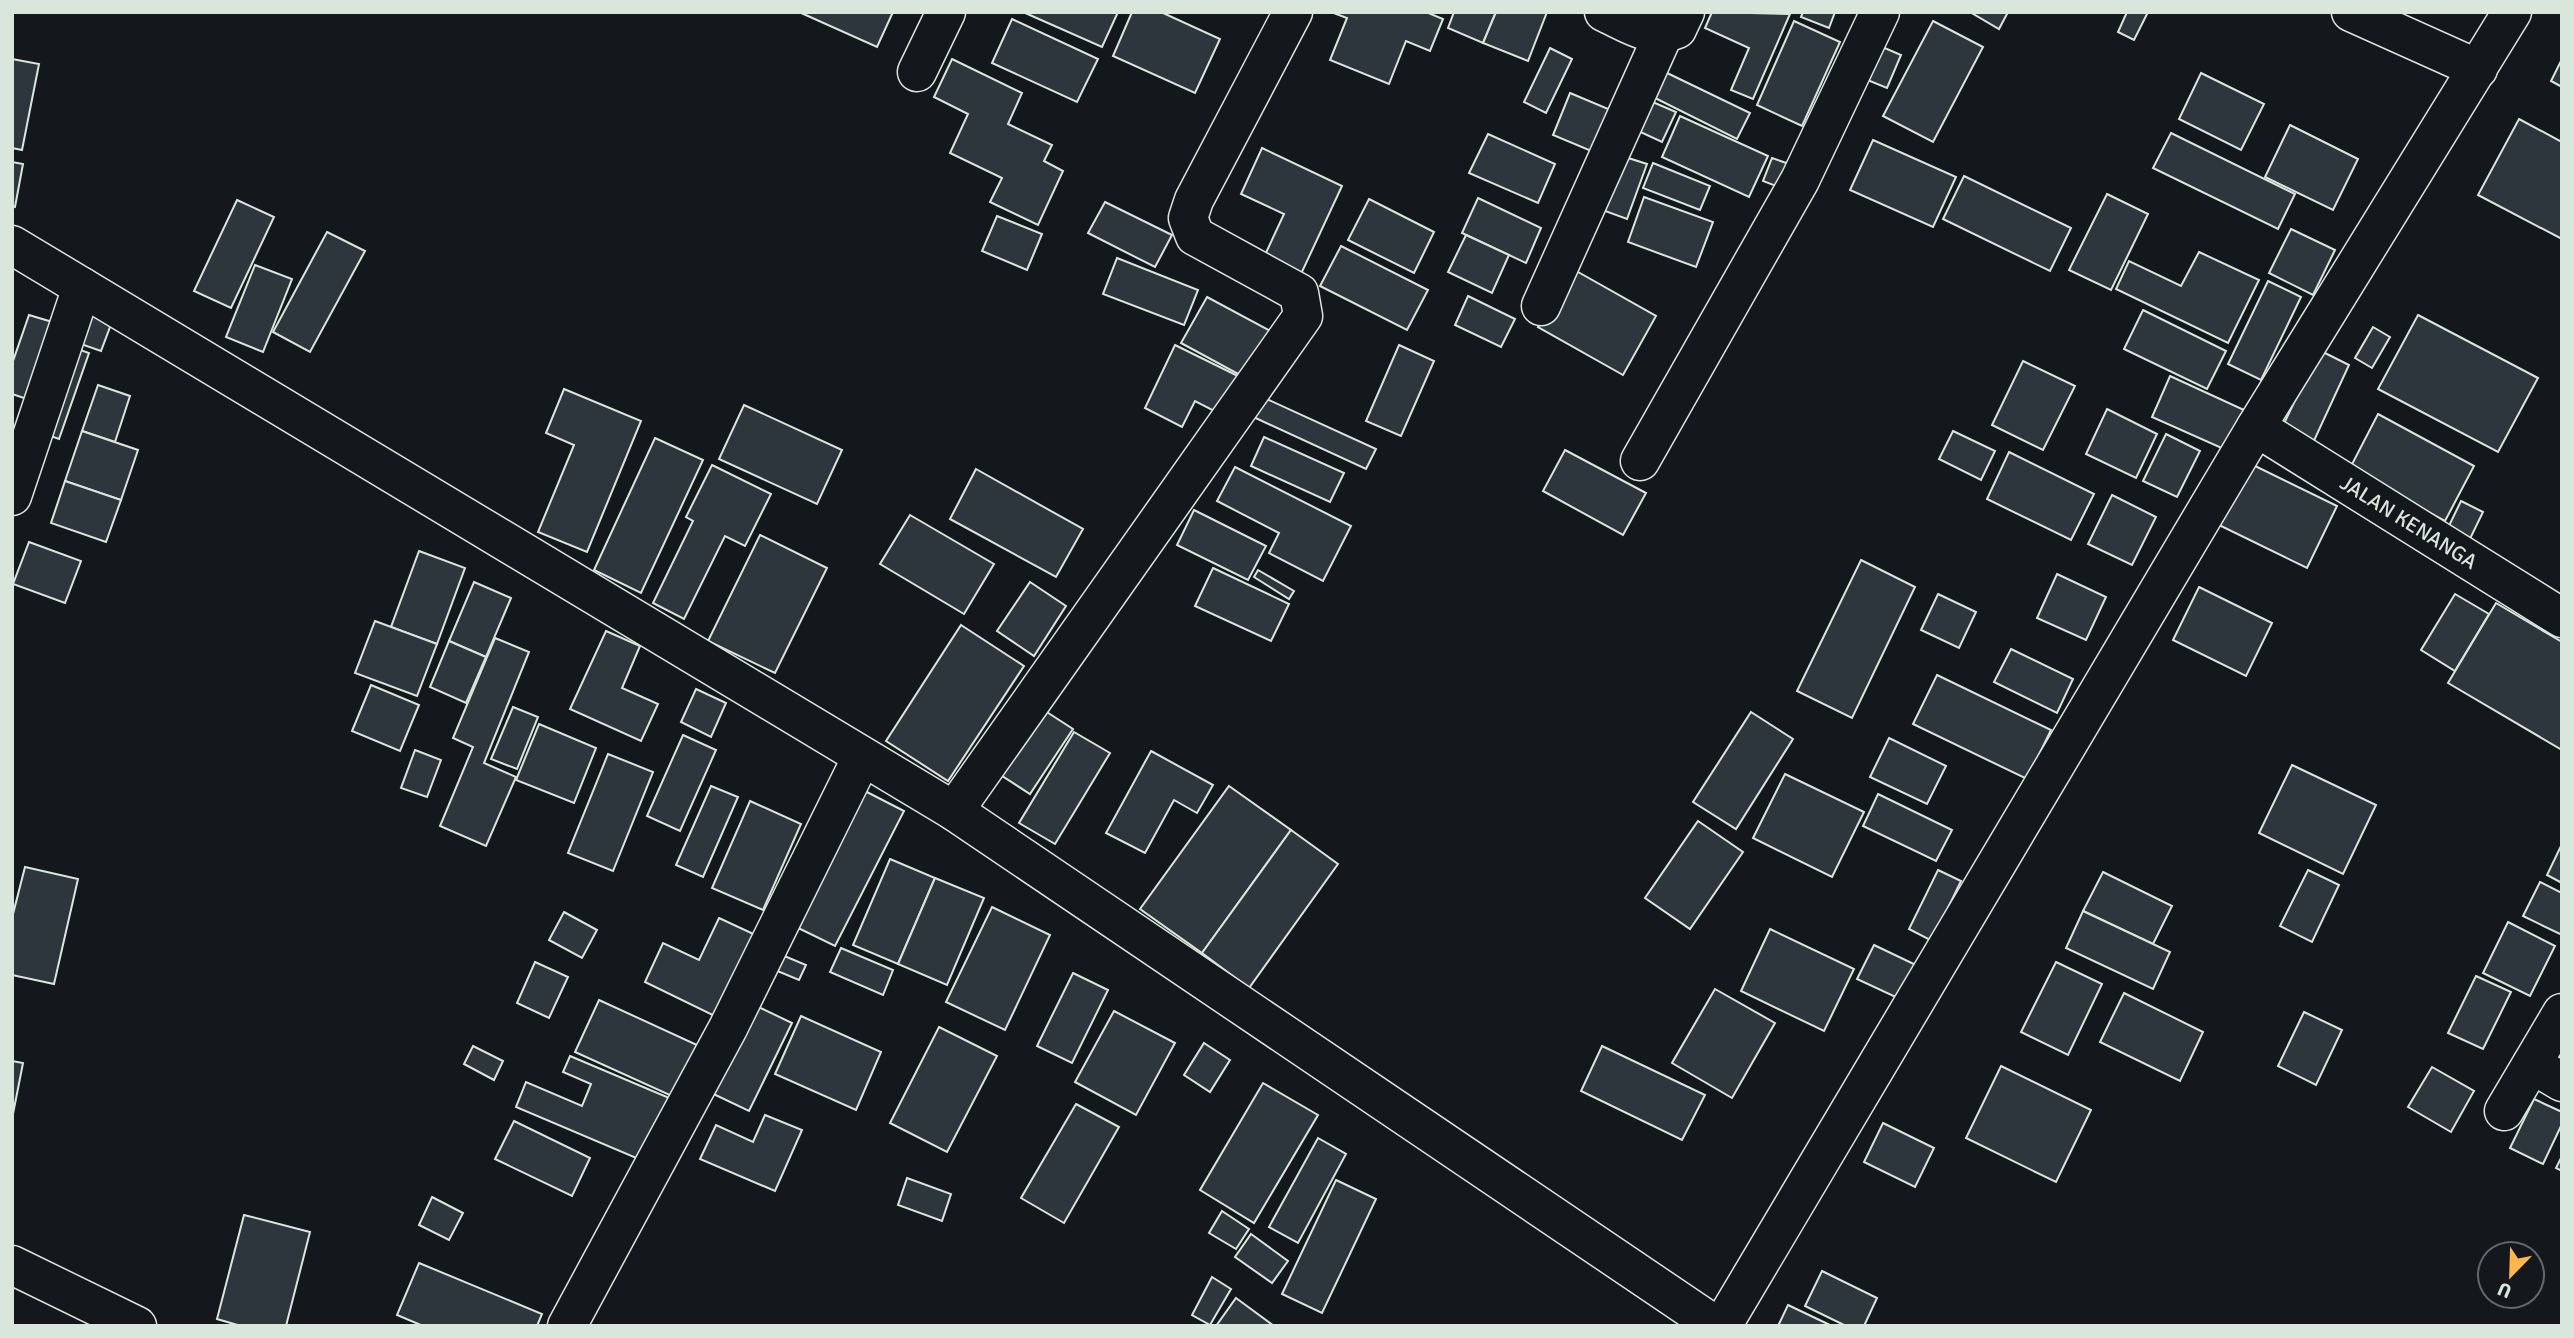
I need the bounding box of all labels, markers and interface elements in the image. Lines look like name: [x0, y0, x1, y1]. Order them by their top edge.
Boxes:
street label: JALAN KENANGA: [2335, 470, 2482, 575]
north arrow: [2476, 1240, 2546, 1310]
text: U: [2494, 1276, 2515, 1303]

